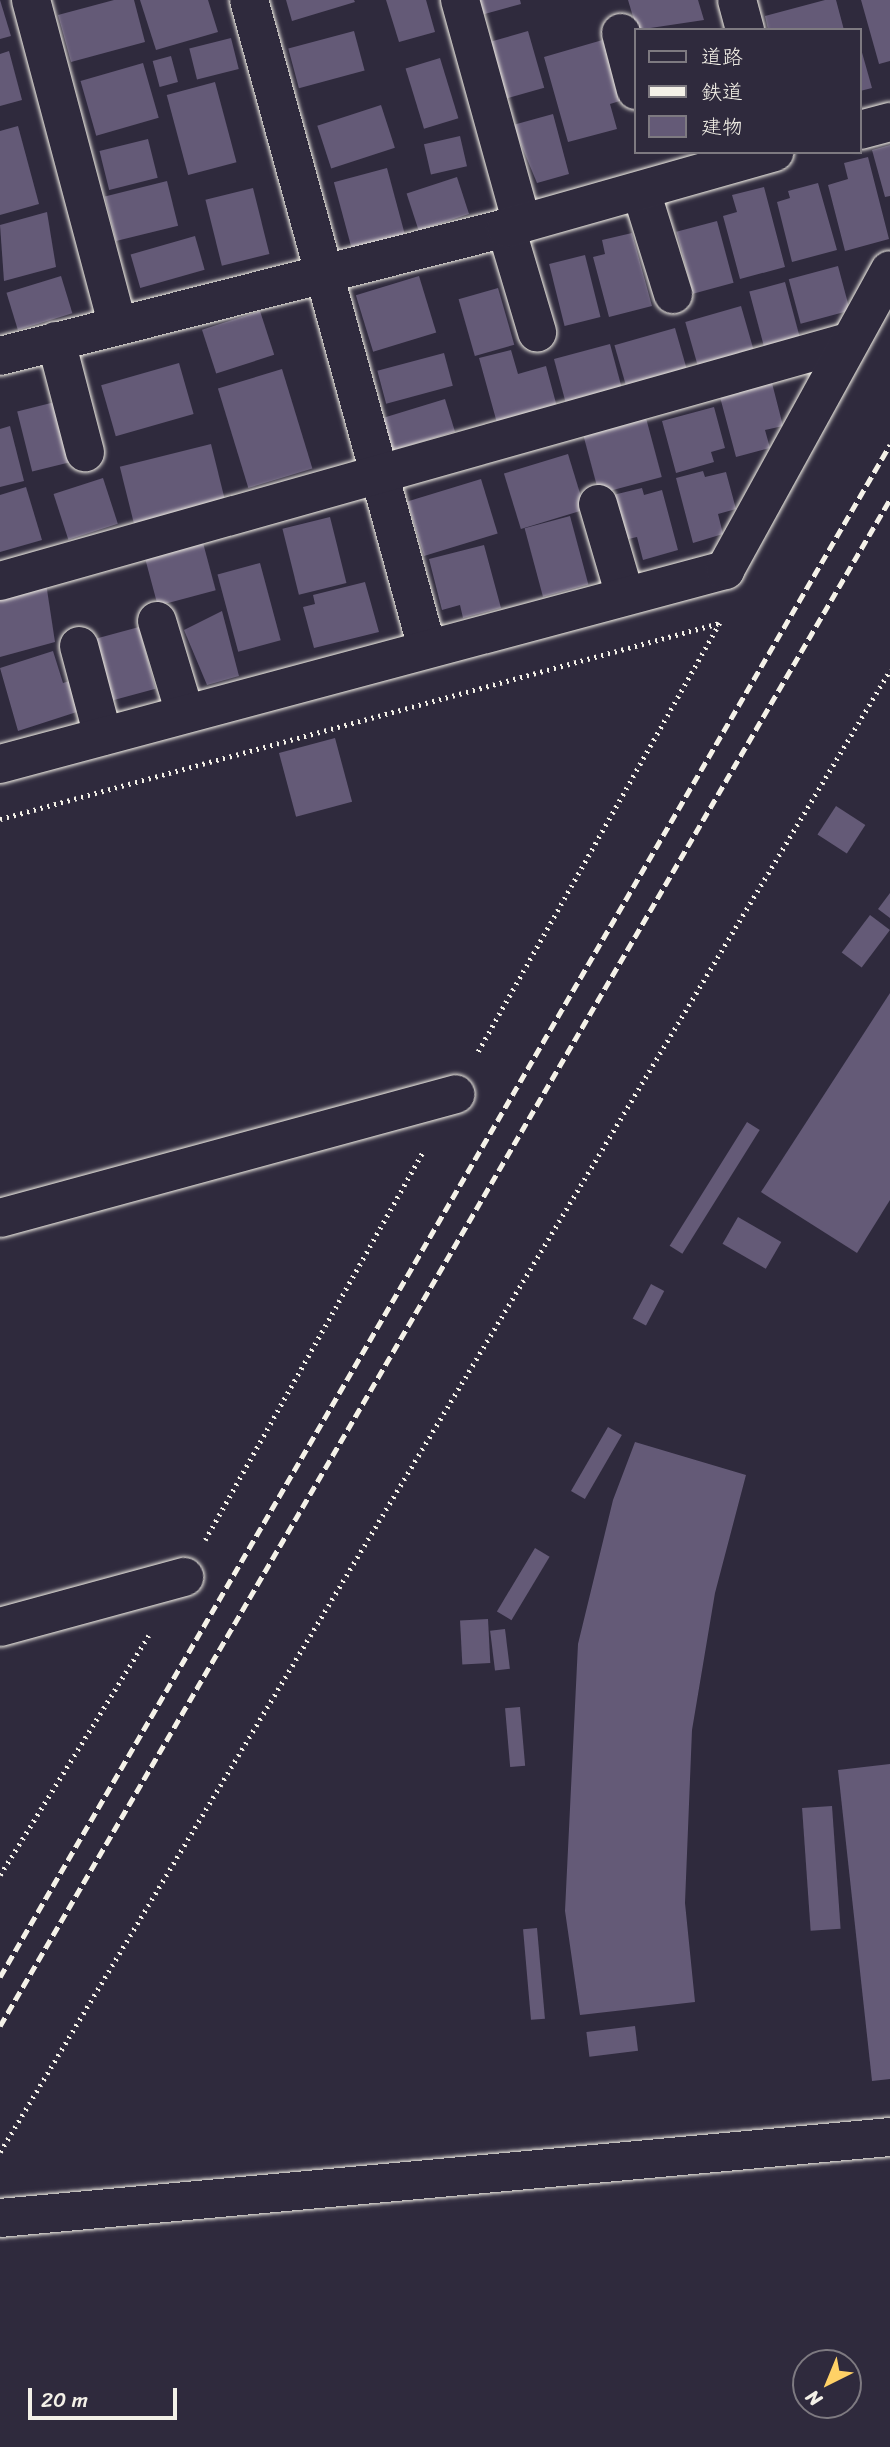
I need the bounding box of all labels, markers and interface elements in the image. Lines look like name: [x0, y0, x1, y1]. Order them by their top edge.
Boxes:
legend: [634, 28, 862, 154]
text: 道路: [701, 38, 743, 76]
text: 鉄道: [701, 73, 743, 111]
text: 建物: [701, 108, 743, 146]
north arrow: [792, 2349, 862, 2419]
scale bar: [32, 2374, 180, 2418]
text: 20 m: [41, 2381, 88, 2419]
text: N: [798, 2382, 830, 2415]

